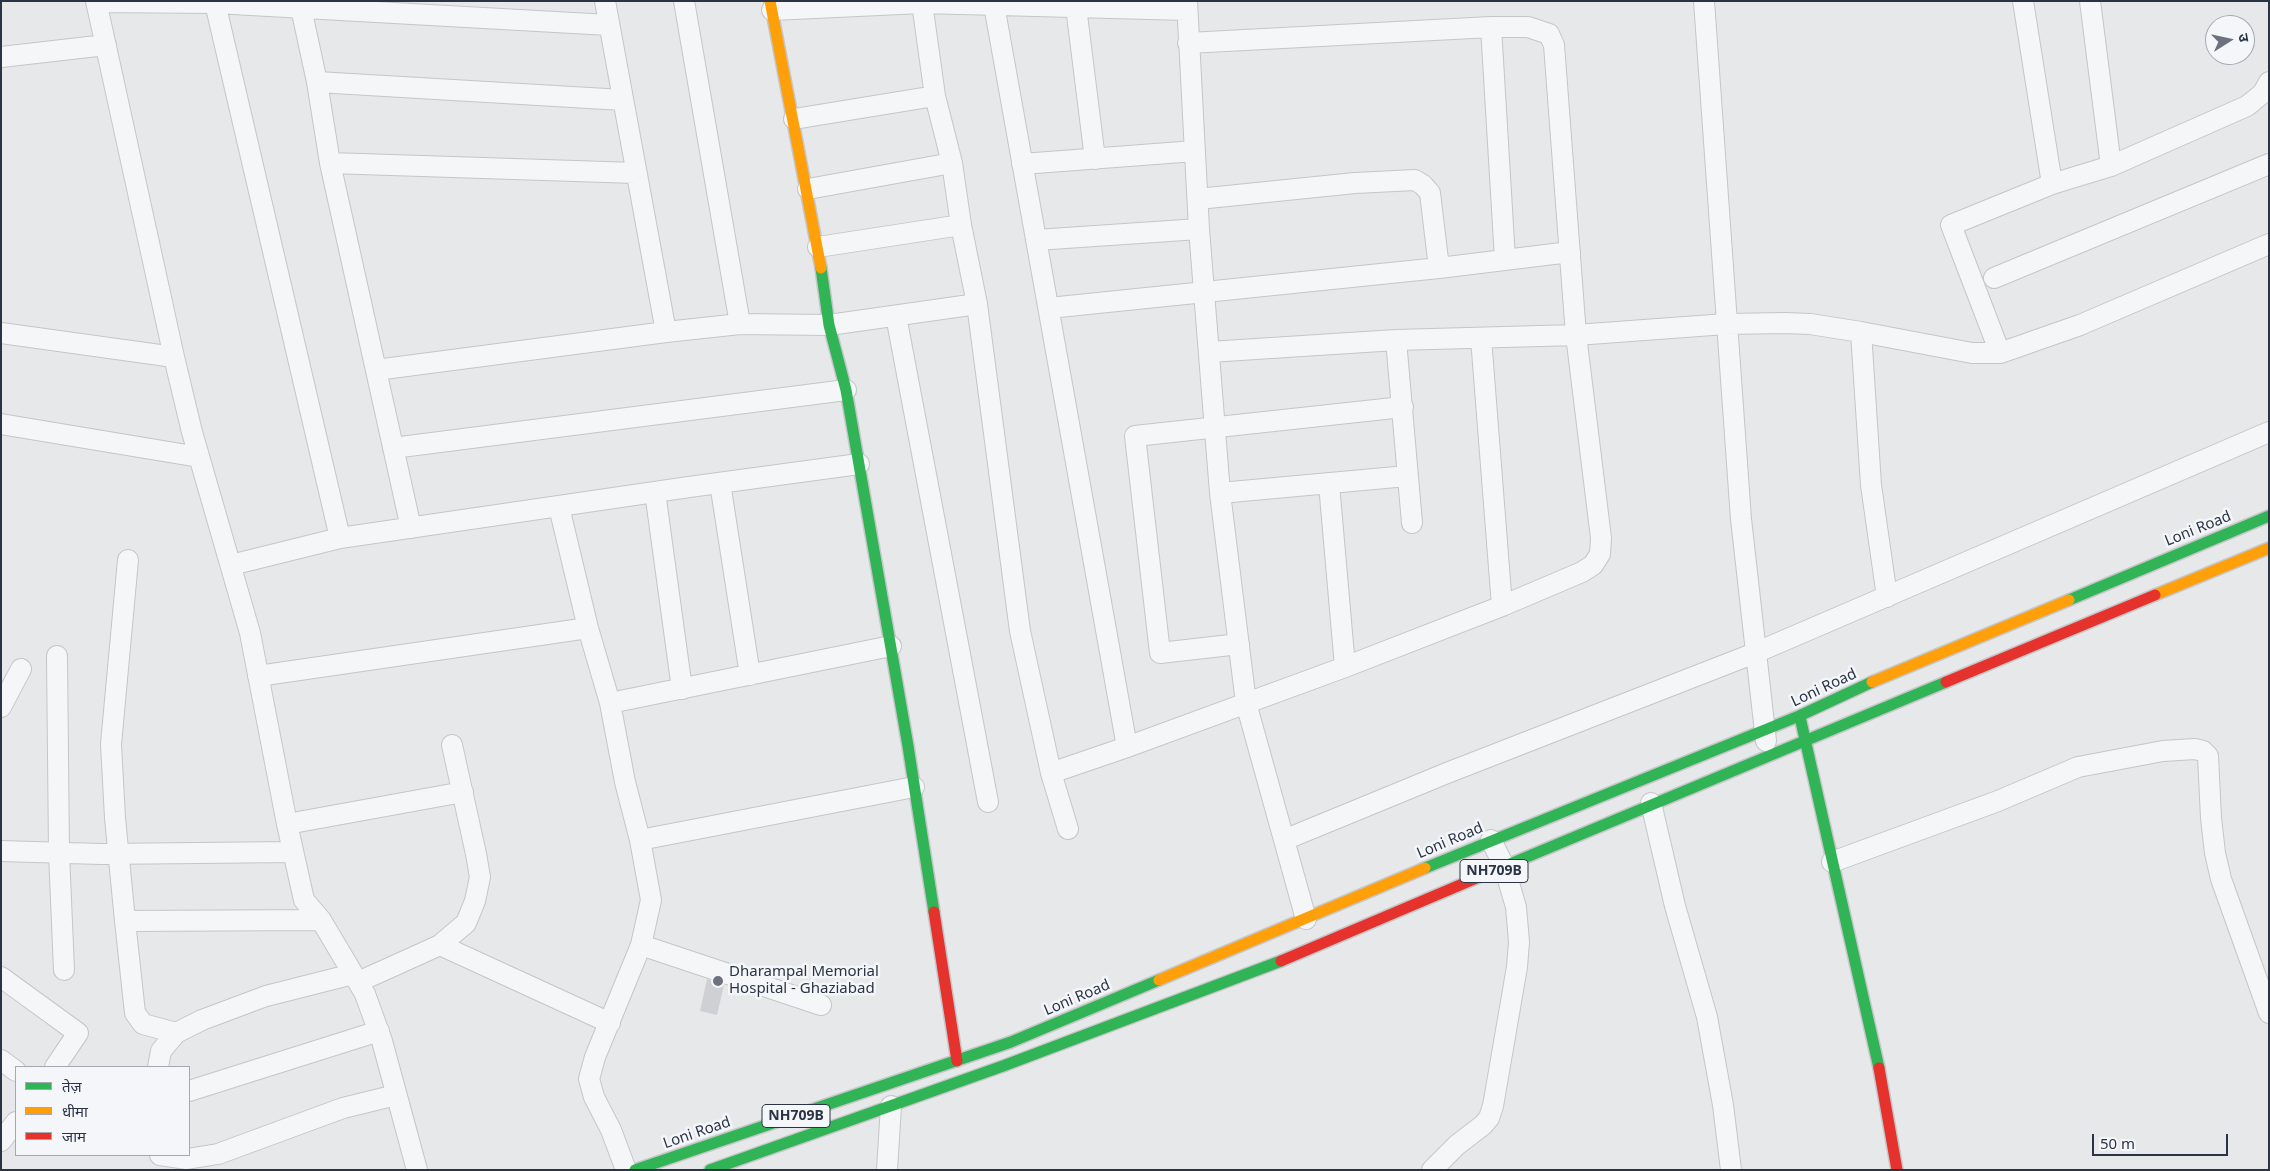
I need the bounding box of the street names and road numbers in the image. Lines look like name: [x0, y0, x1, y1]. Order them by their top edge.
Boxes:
street label: Loni Road: [2162, 508, 2234, 550]
street label: Loni Road: [1788, 665, 1860, 711]
street label: Loni Road: [1414, 819, 1486, 863]
road number: NH709B: [1460, 859, 1528, 882]
street label: Loni Road: [1041, 976, 1113, 1020]
road number: NH709B: [762, 1104, 830, 1128]
street label: Loni Road: [661, 1113, 733, 1153]

